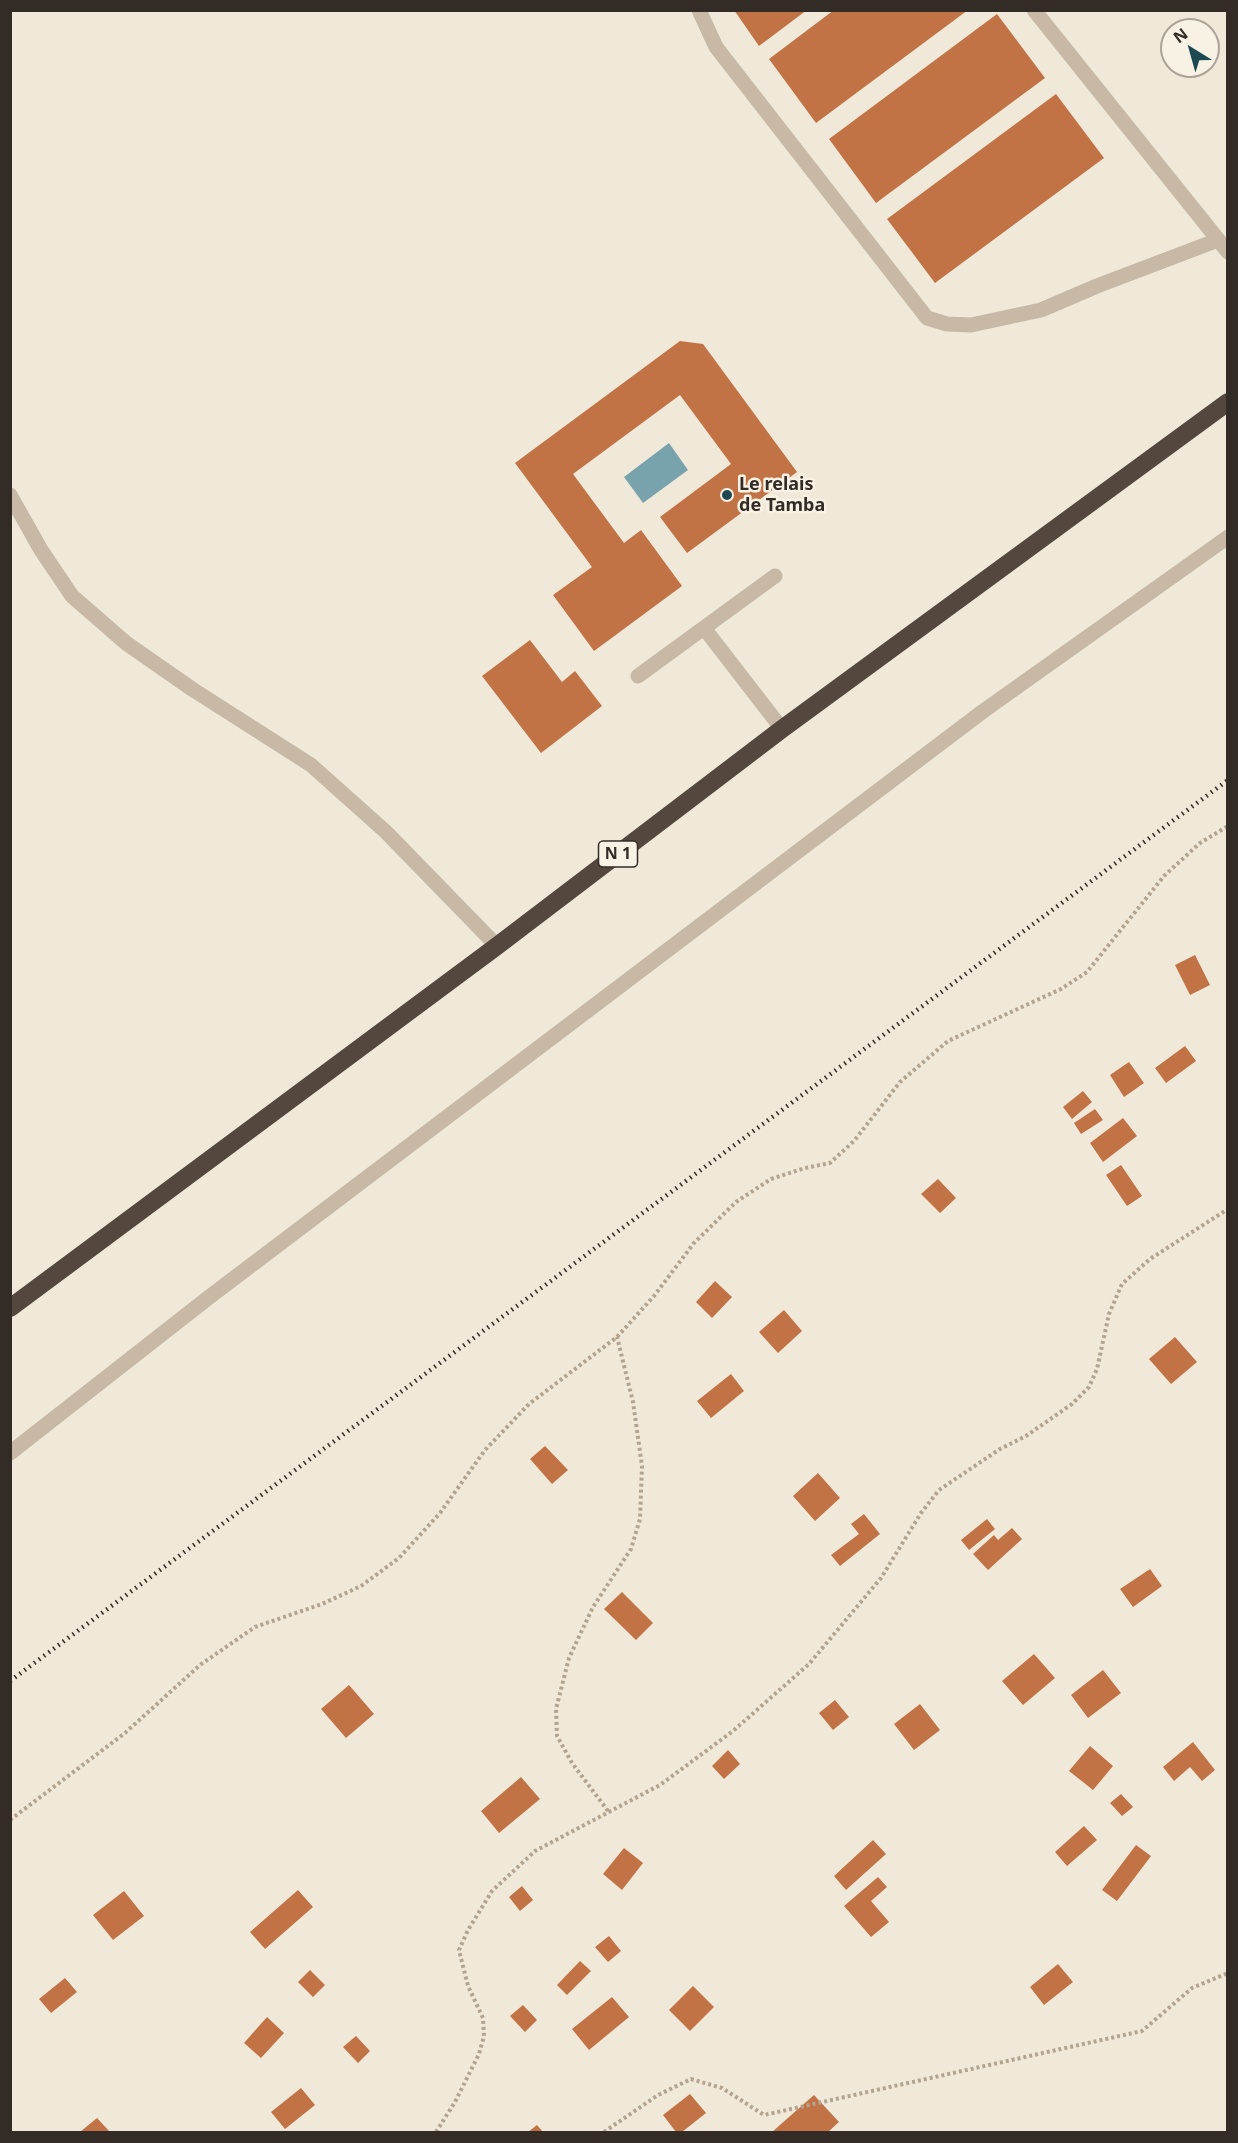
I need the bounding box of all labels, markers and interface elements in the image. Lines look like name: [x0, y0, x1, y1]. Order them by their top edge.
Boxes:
north arrow: [1160, 18, 1220, 78]
text: N: [1169, 23, 1192, 48]
place label: Le relais de Tamba: [739, 474, 825, 516]
marker: Le relais de Tamba: [720, 488, 734, 502]
road number: N 1: [598, 841, 638, 867]

